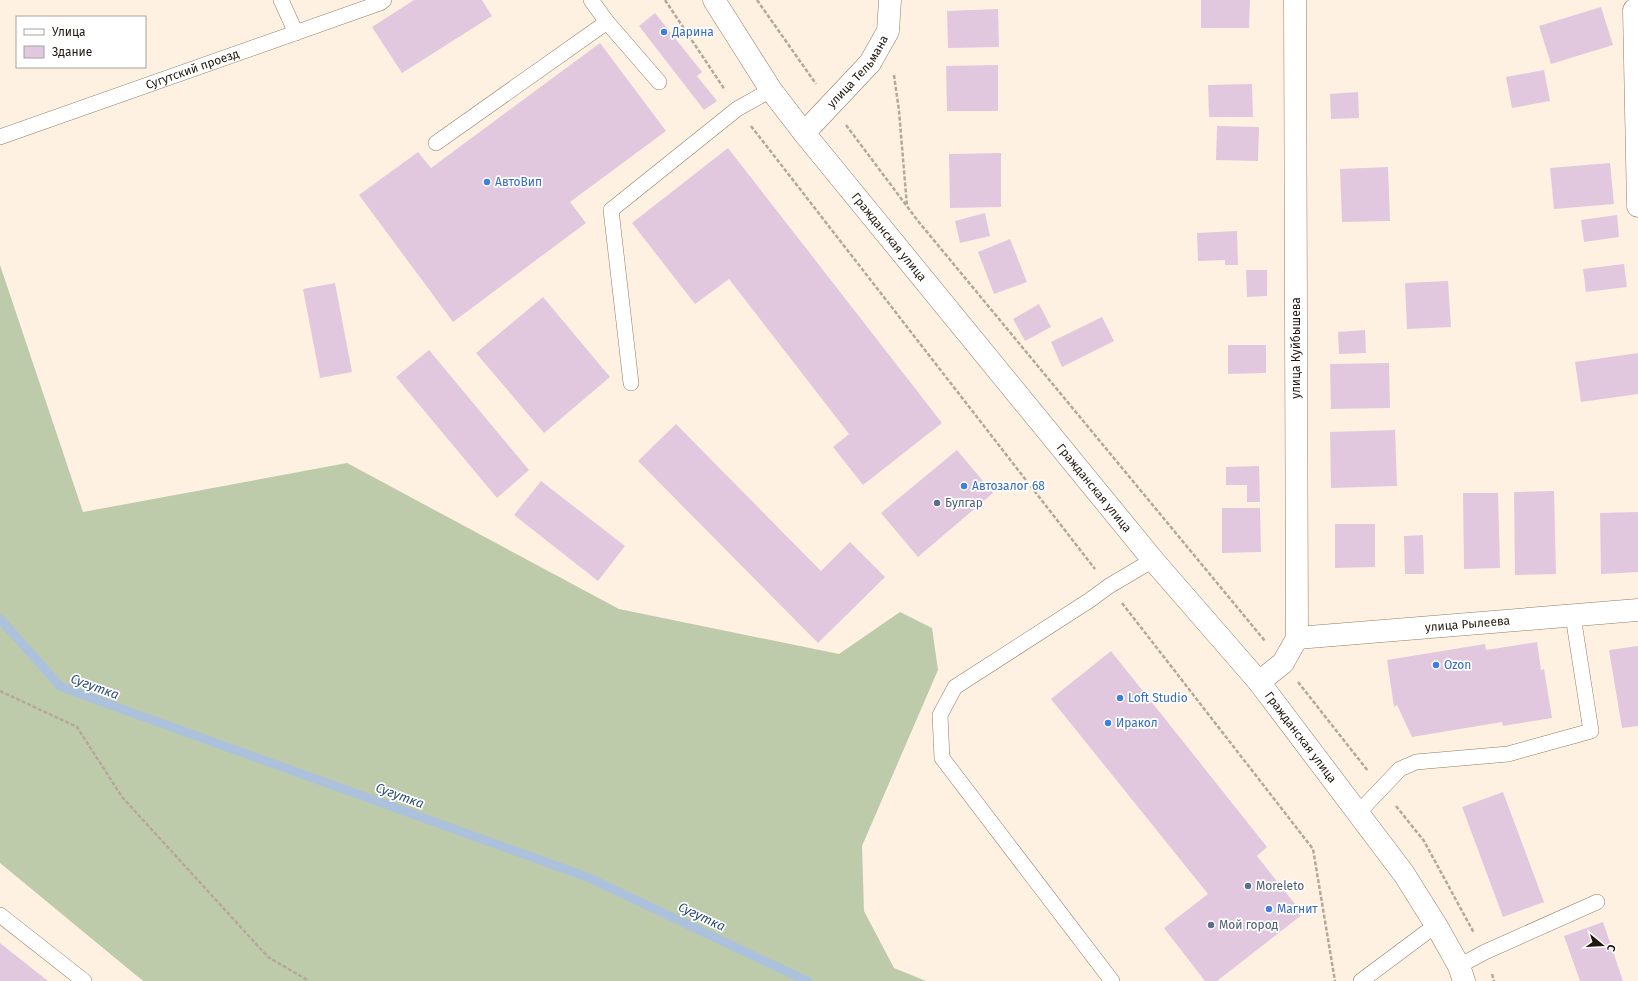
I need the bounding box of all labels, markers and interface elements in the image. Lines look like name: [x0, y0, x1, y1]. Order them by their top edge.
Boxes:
legend: [16, 16, 146, 68]
text: Улица: [52, 25, 86, 39]
place label: Дарина: [671, 25, 714, 39]
marker: Дарина: [659, 27, 669, 37]
street label: улица Тельмана: [824, 33, 891, 111]
text: Здание: [52, 45, 92, 59]
street label: Сугутский проезд: [144, 46, 241, 92]
place label: АвтоВип: [495, 175, 542, 189]
marker: АвтоВип: [482, 177, 492, 187]
street label: Гражданская улица: [849, 190, 929, 284]
street label: улица Куйбышева: [1289, 297, 1303, 399]
street label: Гражданская улица: [1054, 441, 1134, 535]
place label: Автозалог 68: [972, 479, 1045, 493]
marker: Автозалог 68: [959, 481, 969, 491]
place label: Булгар: [945, 496, 983, 510]
marker: Булгар: [932, 498, 942, 508]
street label: улица Рылеева: [1424, 614, 1511, 634]
place label: Ozon: [1444, 658, 1471, 672]
marker: Ozon: [1431, 660, 1441, 670]
water label: Сугутка: [69, 671, 121, 702]
street label: Гражданская улица: [1262, 689, 1340, 785]
place label: Loft Studio: [1128, 691, 1188, 705]
marker: Loft Studio: [1115, 693, 1125, 703]
place label: Иракол: [1116, 716, 1158, 730]
marker: Иракол: [1103, 718, 1113, 728]
water label: Сугутка: [374, 780, 426, 811]
place label: Moreleto: [1256, 879, 1304, 893]
marker: Moreleto: [1243, 881, 1253, 891]
water label: Сугутка: [676, 899, 728, 934]
place label: Магнит: [1277, 902, 1318, 916]
marker: Магнит: [1264, 904, 1274, 914]
place label: Мой город: [1219, 918, 1279, 932]
marker: Мой город: [1206, 920, 1216, 930]
north arrow: [1582, 925, 1622, 965]
text: С: [1604, 943, 1618, 954]

